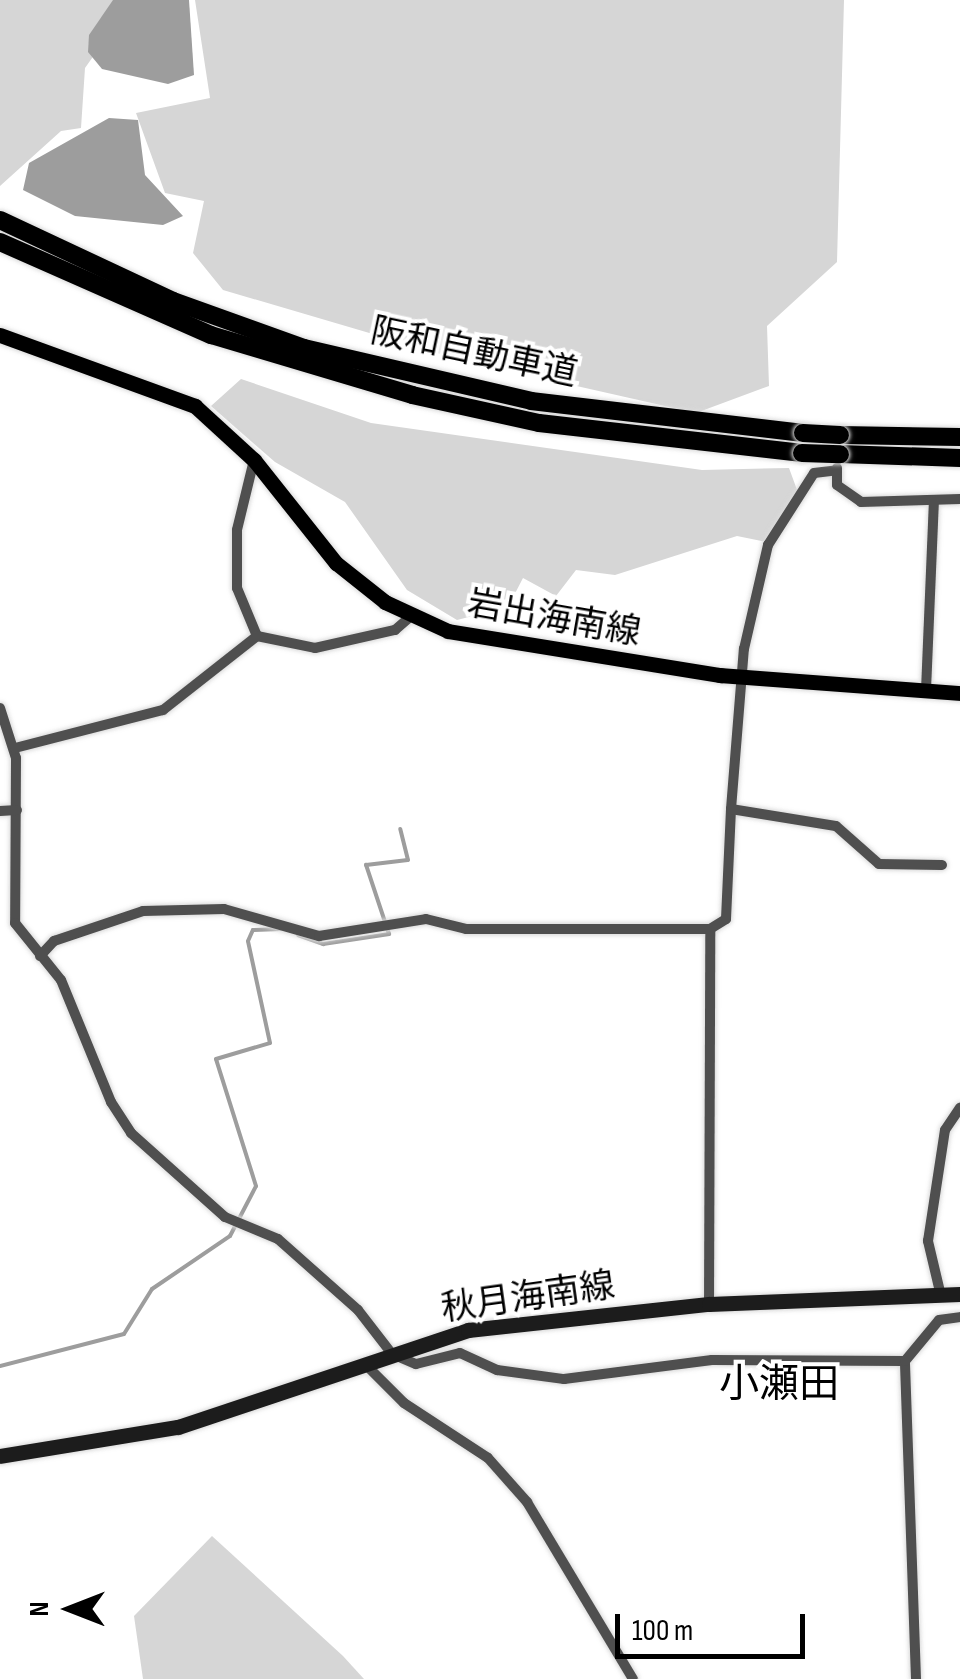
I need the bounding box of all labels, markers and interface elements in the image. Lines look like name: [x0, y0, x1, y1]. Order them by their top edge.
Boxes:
street label: 阪和自動車道: [367, 311, 581, 395]
street label: 岩出海南線: [464, 583, 644, 655]
street label: 秋月海南線: [438, 1265, 618, 1331]
district label: 小瀬田: [719, 1361, 839, 1409]
north arrow: [20, 1559, 120, 1659]
scale bar: [620, 1594, 810, 1656]
text: N: [23, 1602, 56, 1616]
text: 100 m: [632, 1613, 693, 1649]

